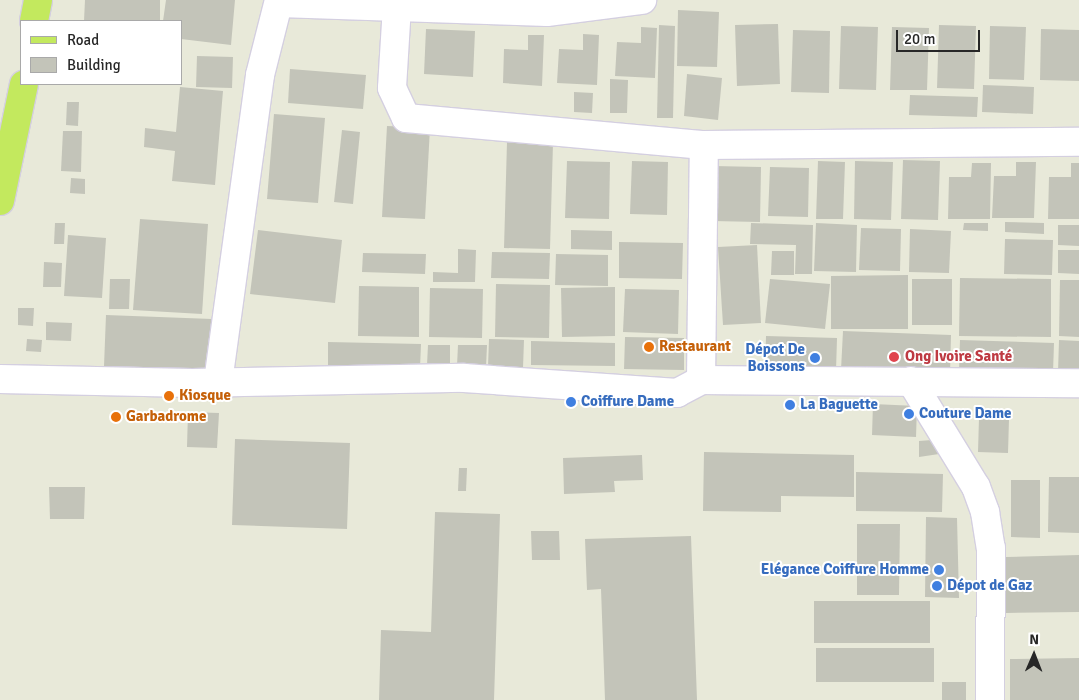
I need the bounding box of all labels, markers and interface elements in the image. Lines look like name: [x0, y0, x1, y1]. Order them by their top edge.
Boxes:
legend: [20, 20, 182, 85]
scale bar: [899, 20, 983, 52]
text: 20 m: [904, 30, 935, 48]
text: Road: [67, 31, 99, 49]
text: Building: [67, 56, 121, 74]
place label: Restaurant: [659, 338, 731, 356]
place label: Dépot De Boissons: [745, 340, 805, 375]
marker: Restaurant: [643, 341, 655, 353]
place label: Ong Ivoire Santé: [905, 348, 1012, 366]
marker: Ong Ivoire Santé: [887, 350, 901, 364]
marker: Dépot De Boissons: [809, 352, 821, 364]
place label: Kiosque: [179, 387, 231, 405]
marker: Kiosque: [163, 390, 175, 402]
place label: Coiffure Dame: [581, 393, 674, 411]
marker: Coiffure Dame: [565, 396, 577, 408]
place label: La Baguette: [800, 396, 878, 414]
marker: La Baguette: [784, 399, 796, 411]
place label: Couture Dame: [919, 405, 1012, 423]
place label: Garbadrome: [126, 408, 206, 426]
marker: Couture Dame: [903, 408, 915, 420]
marker: Garbadrome: [110, 411, 122, 423]
place label: Elégance Coiffure Homme: [761, 561, 929, 579]
marker: Elégance Coiffure Homme: [933, 564, 945, 576]
place label: Dépot de Gaz: [947, 577, 1032, 595]
marker: Dépot de Gaz: [931, 580, 943, 592]
north arrow: [1009, 630, 1059, 680]
text: N: [1029, 631, 1039, 648]

